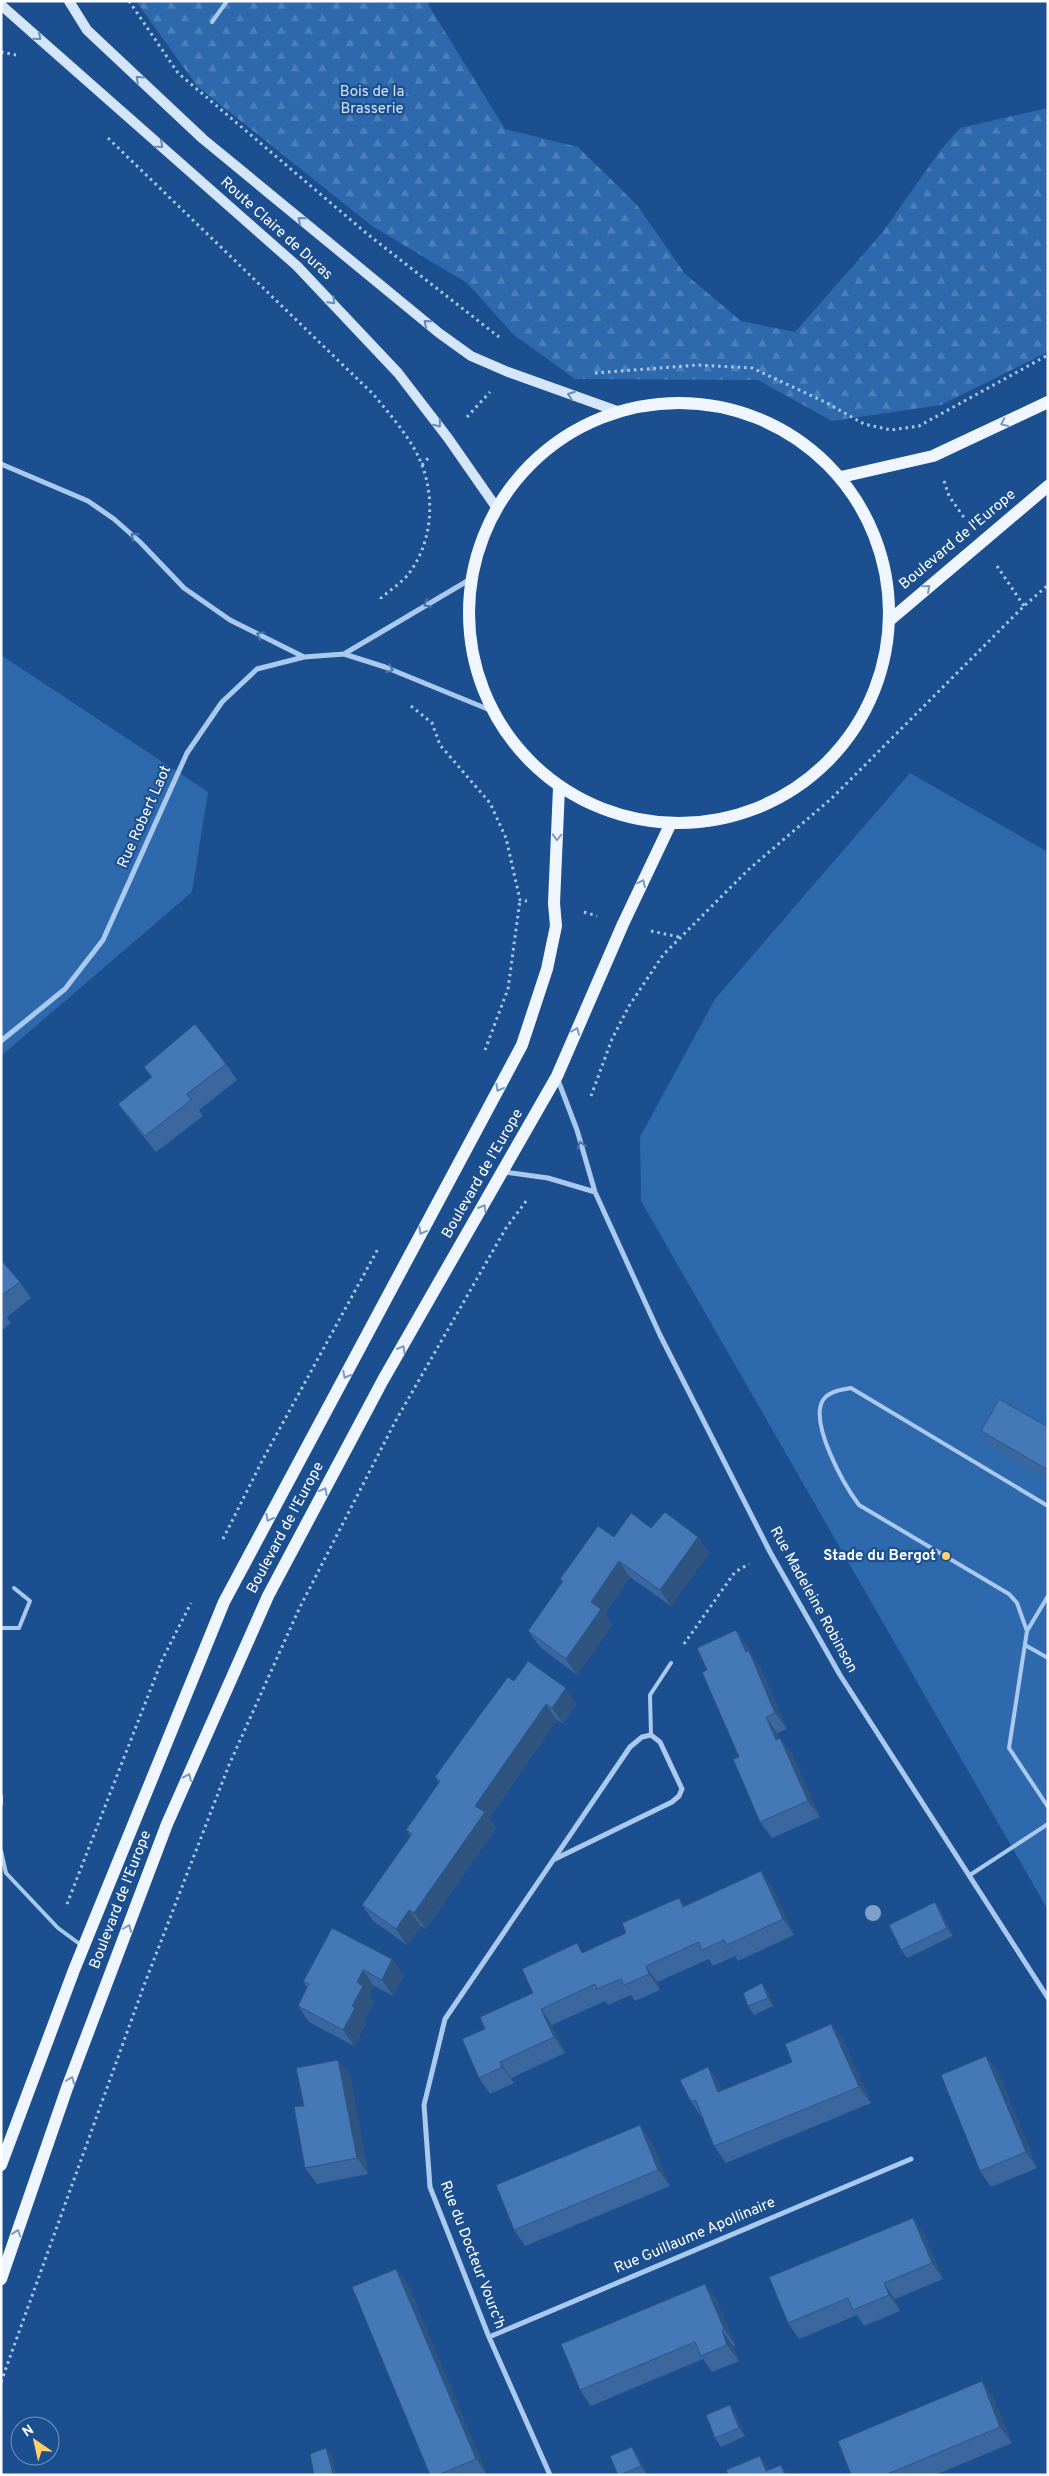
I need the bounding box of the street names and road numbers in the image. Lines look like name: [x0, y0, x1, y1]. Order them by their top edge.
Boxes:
street label: Route Claire de Duras: [216, 173, 336, 285]
street label: Boulevard de l'Europe: [896, 486, 1020, 594]
street label: Rue Robert Laot: [114, 763, 176, 871]
street label: Boulevard de l'Europe: [438, 1106, 528, 1242]
street label: Boulevard de l'Europe: [243, 1459, 329, 1597]
street label: Rue Madeleine Robinson: [765, 1524, 861, 1676]
street label: Boulevard de l'Europe: [86, 1828, 156, 1972]
street label: Rue du Docteur Vourc'h: [435, 2178, 509, 2332]
street label: Rue Guillaume Apollinaire: [612, 2193, 778, 2279]

